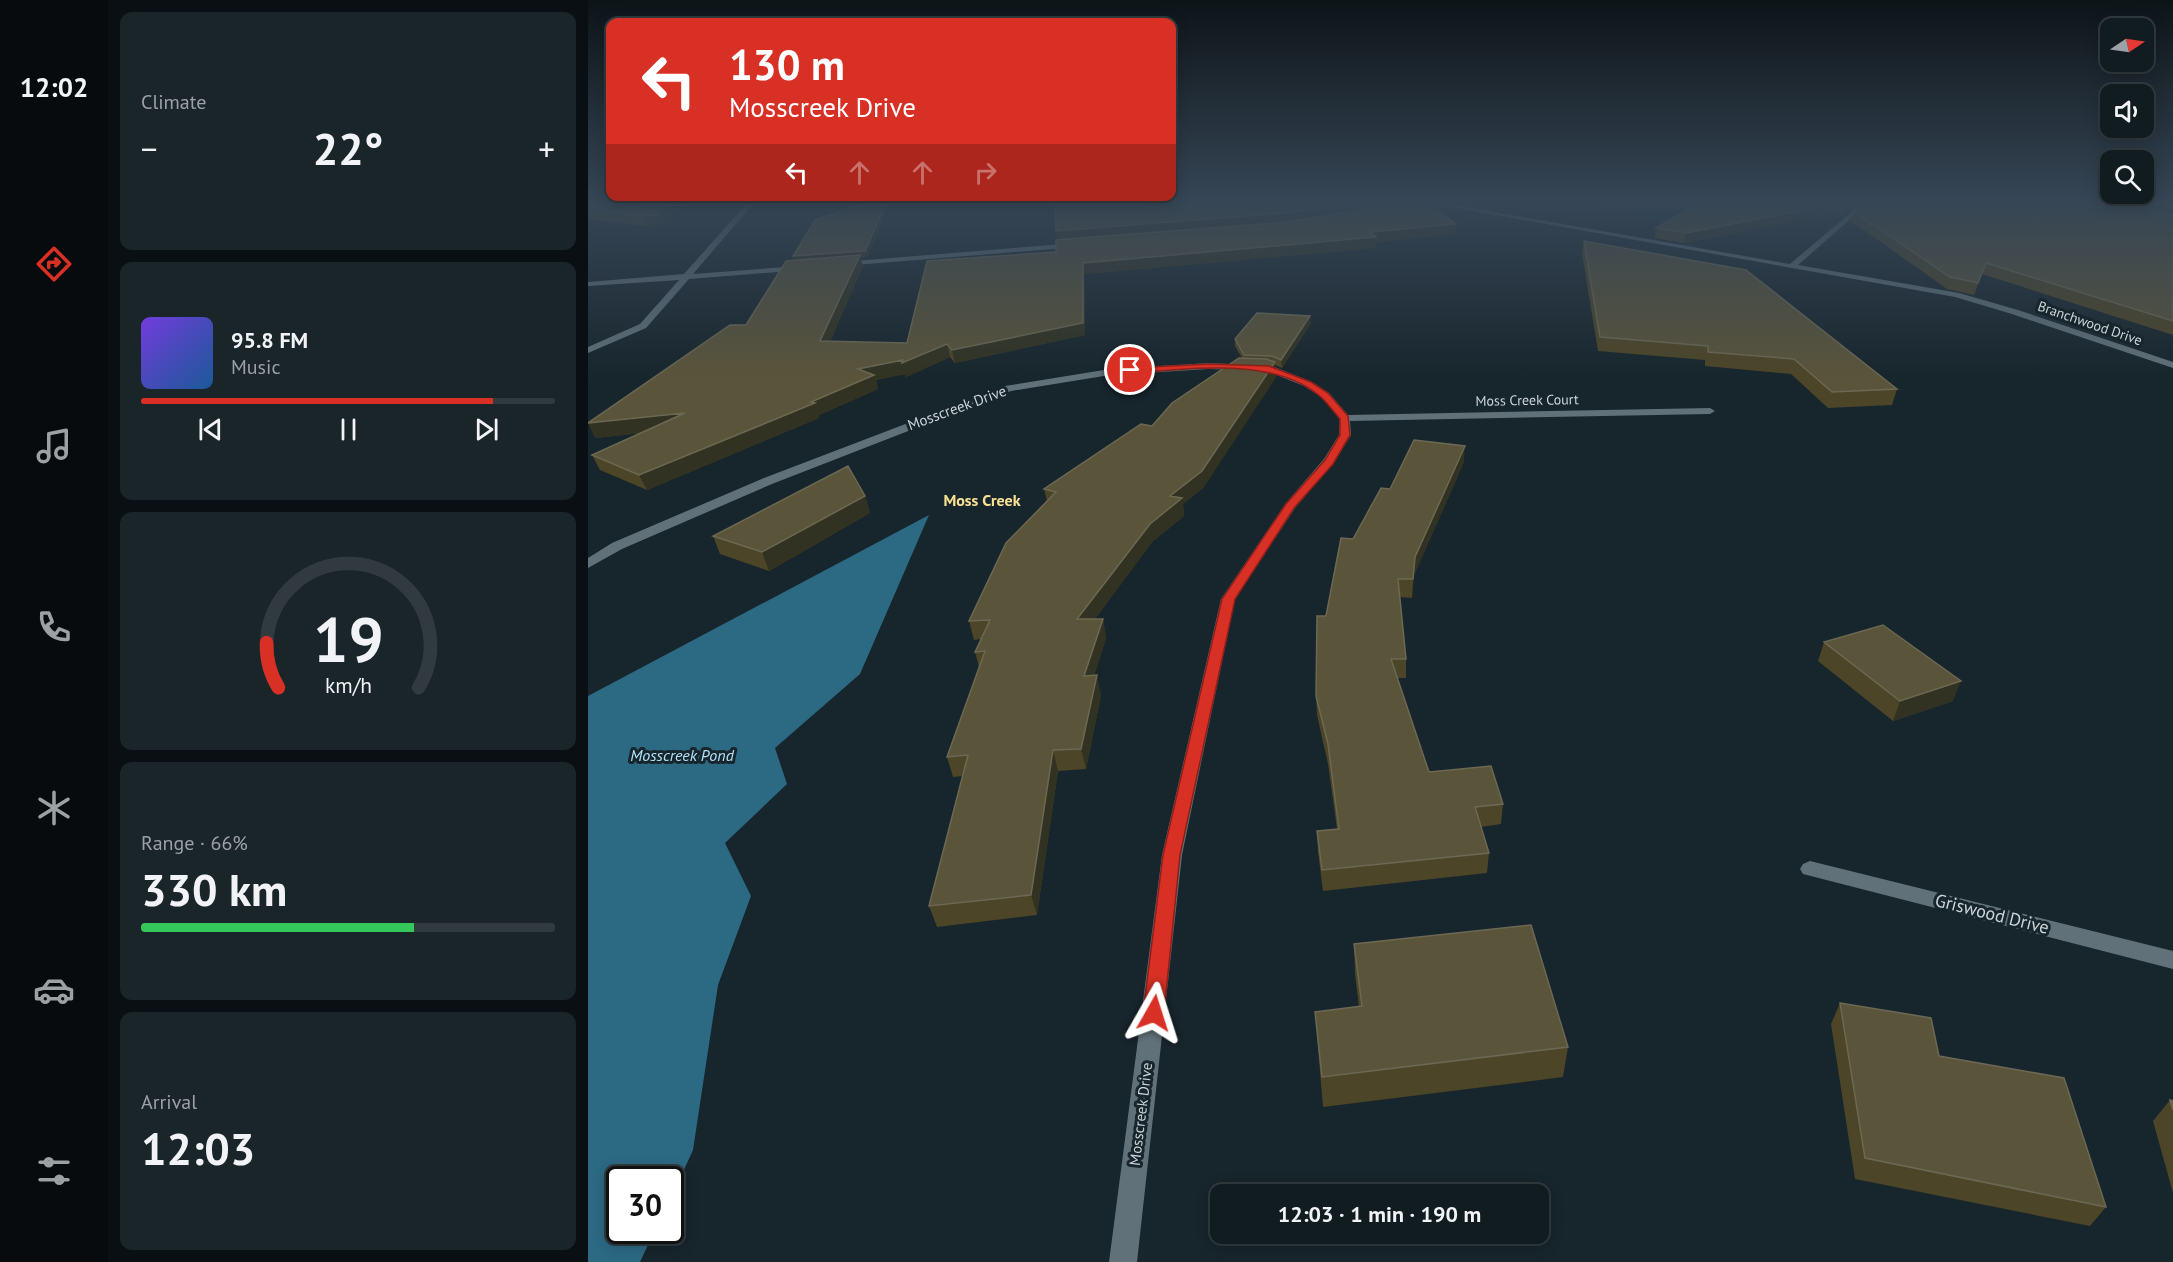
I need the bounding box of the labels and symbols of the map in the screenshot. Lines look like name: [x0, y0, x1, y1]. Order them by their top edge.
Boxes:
north arrow: [2100, 18, 2154, 72]
street label: Branchwood Drive: [2035, 297, 2145, 349]
pin: [1104, 344, 1155, 395]
street label: Mosscreek Drive: [905, 381, 1009, 434]
street label: Moss Creek Court: [1475, 390, 1579, 410]
district label: Moss Creek: [943, 490, 1021, 510]
water label: Mosscreek Pond: [630, 745, 735, 765]
street label: Griswood Drive: [1933, 888, 2052, 939]
position arrow: [1122, 981, 1186, 1045]
street label: Mosscreek Drive: [1125, 1061, 1156, 1167]
speed limit sign: 30: [606, 1166, 684, 1244]

